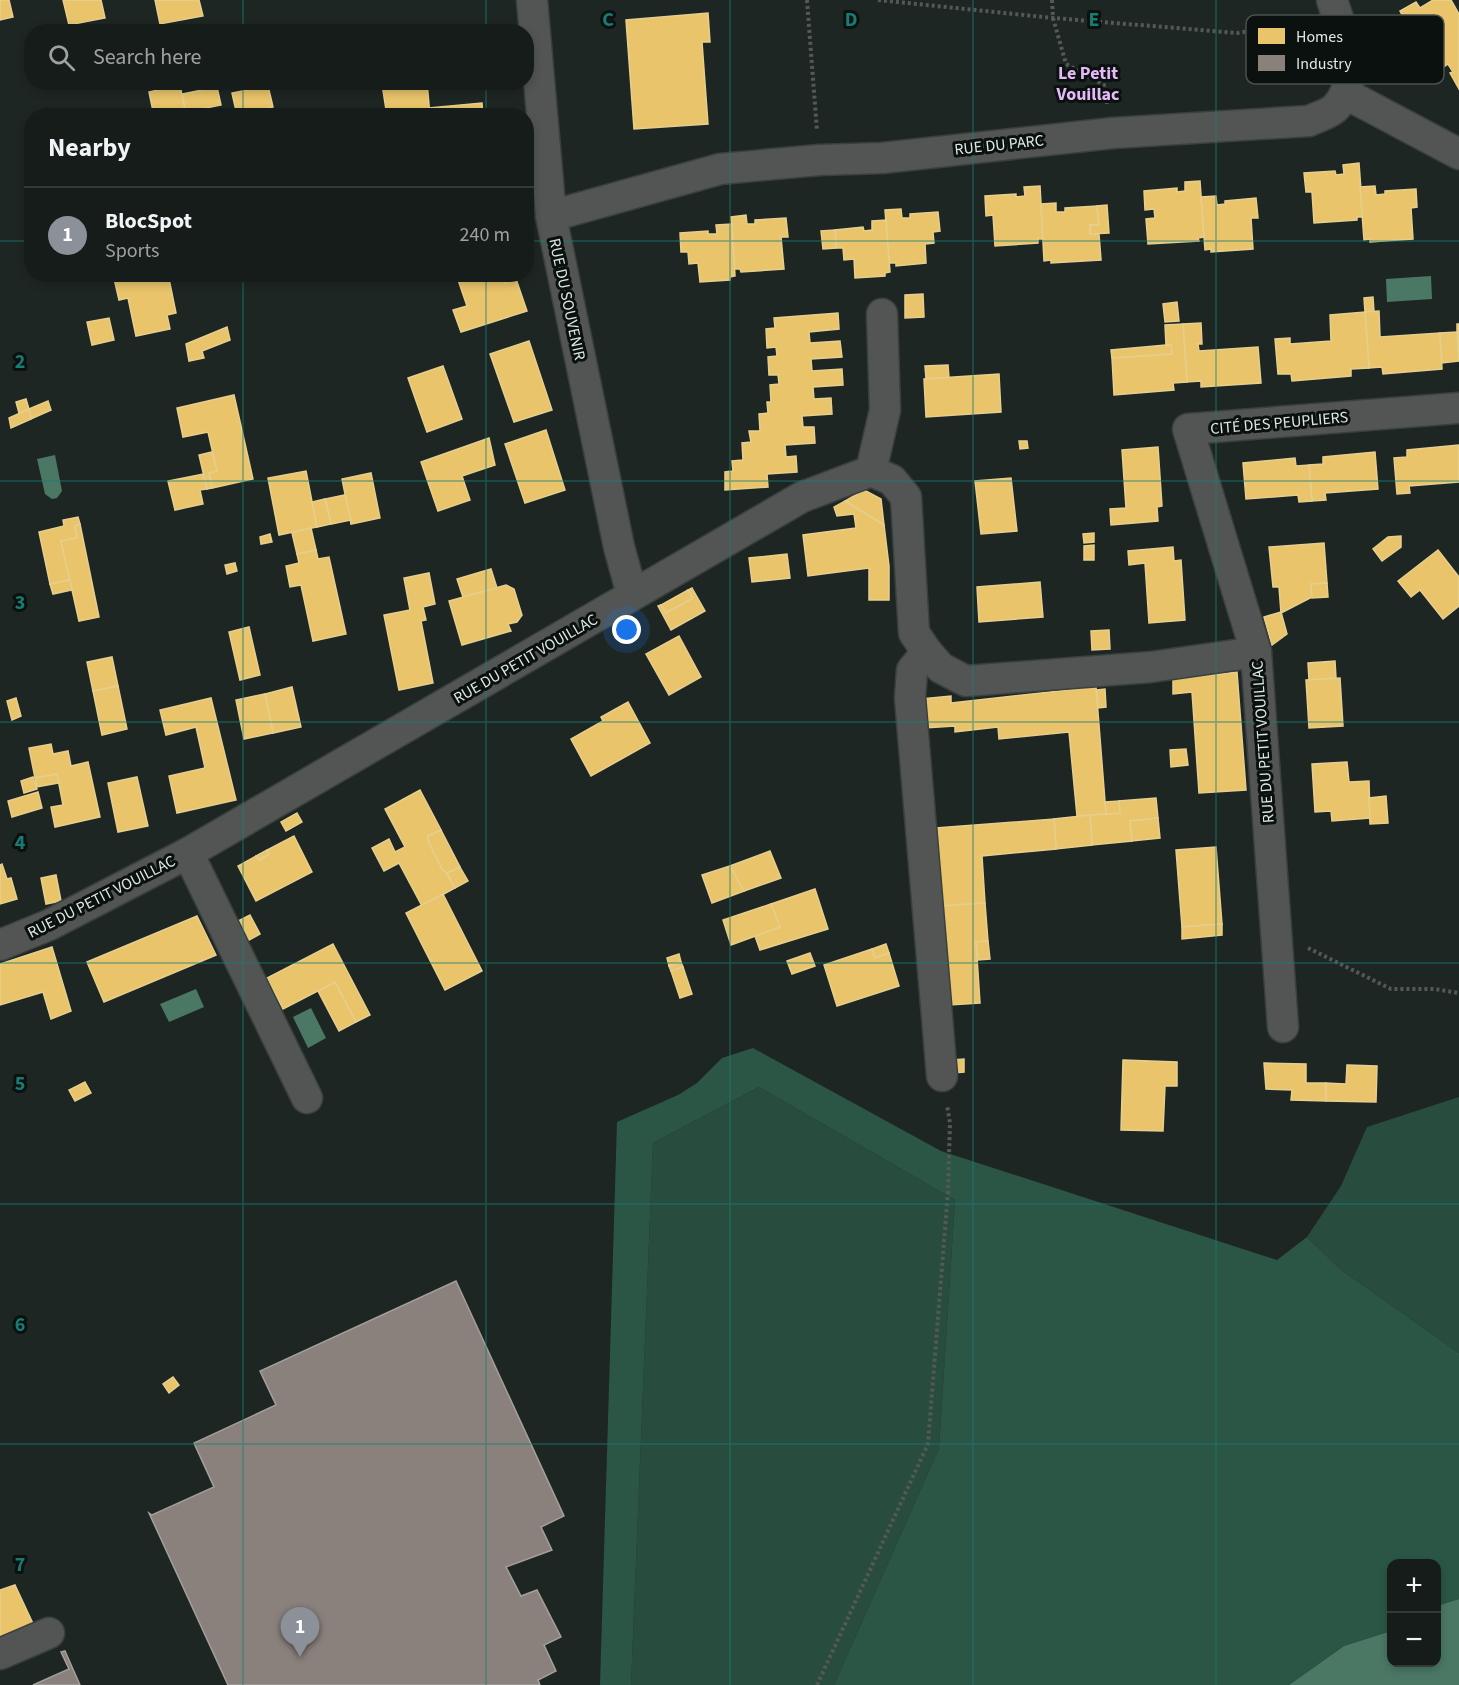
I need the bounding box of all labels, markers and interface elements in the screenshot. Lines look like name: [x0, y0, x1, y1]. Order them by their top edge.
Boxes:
text: C: [602, 6, 614, 34]
text: D: [845, 6, 857, 34]
text: E: [1089, 6, 1099, 34]
legend: [1246, 15, 1444, 84]
search box: [24, 24, 534, 90]
text: Homes: [1296, 26, 1343, 48]
icon: search: [45, 41, 78, 74]
text: Search here: [93, 41, 201, 73]
text: Industry: [1296, 53, 1352, 75]
district label: Le Petit Vouillac: [1055, 61, 1120, 107]
text: Nearby: [48, 129, 131, 166]
street label: RUE DU PARC: [953, 129, 1045, 161]
text: BlocSpot: [105, 205, 192, 237]
text: 1: [62, 221, 73, 249]
text: 240 m: [460, 221, 510, 249]
street label: RUE DU SOUVENIR: [543, 236, 591, 362]
text: Sports: [105, 237, 160, 265]
text: 2: [15, 348, 25, 376]
street label: CITÉ DES PEUPLIERS: [1209, 406, 1349, 440]
text: 3: [15, 589, 25, 617]
street label: RUE DU PETIT VOUILLAC: [449, 609, 602, 709]
your location: [612, 615, 641, 644]
street label: RUE DU PETIT VOUILLAC: [1246, 660, 1280, 824]
text: 4: [15, 829, 26, 857]
street label: RUE DU PETIT VOUILLAC: [24, 850, 179, 944]
text: 5: [15, 1070, 25, 1098]
text: 6: [15, 1311, 25, 1339]
text: 7: [15, 1551, 25, 1579]
map controls: [1387, 1559, 1441, 1667]
button: +: [1387, 1559, 1441, 1613]
pin: 1: [280, 1608, 320, 1657]
button: −: [1387, 1613, 1441, 1667]

